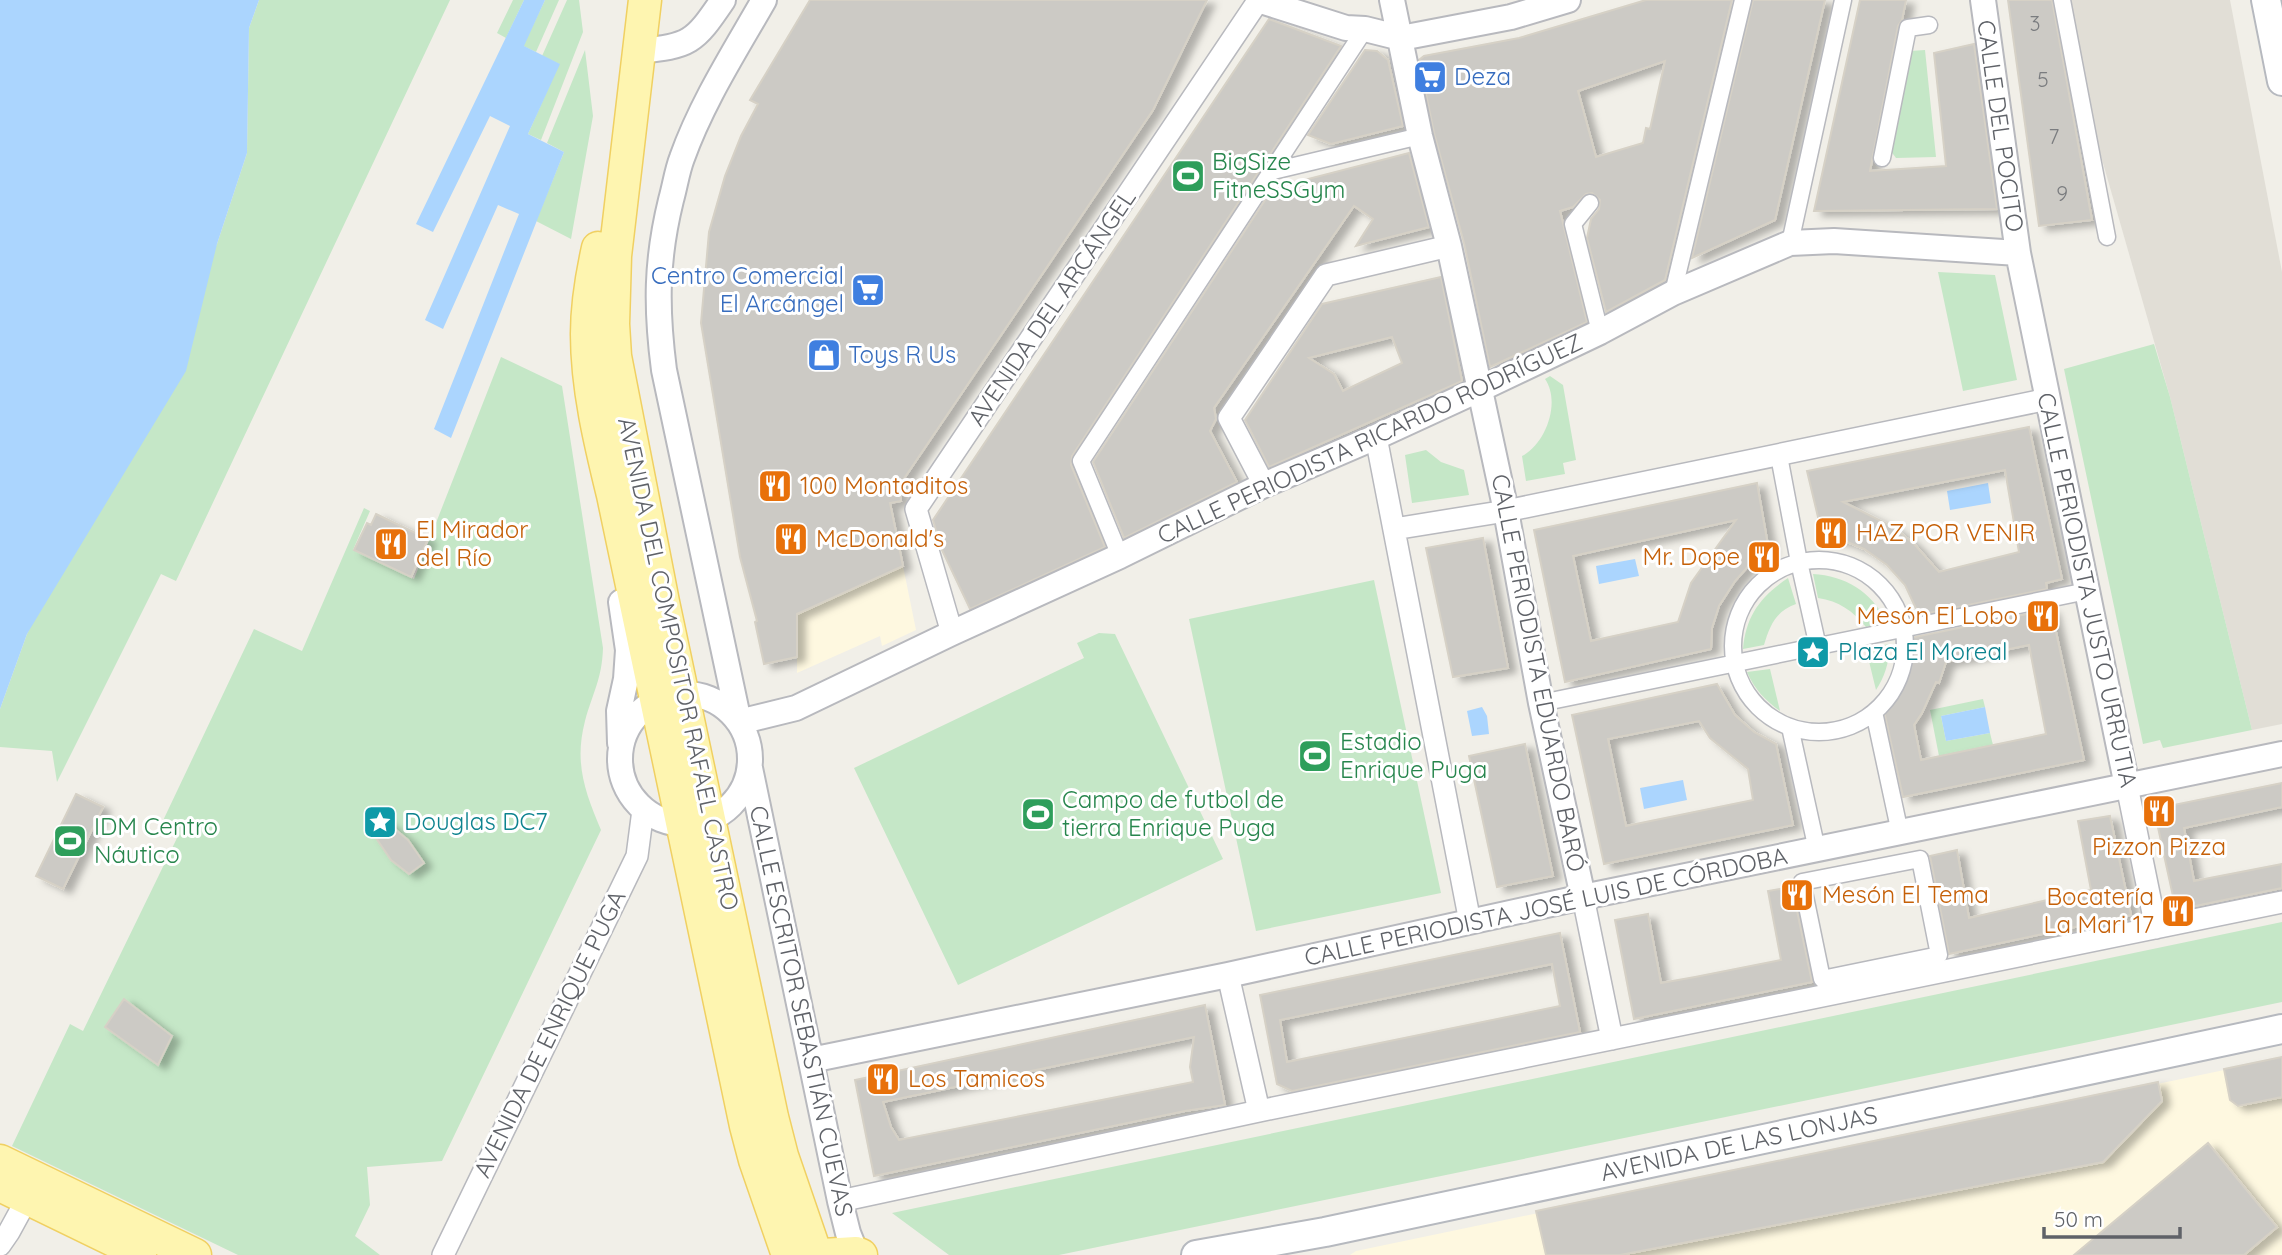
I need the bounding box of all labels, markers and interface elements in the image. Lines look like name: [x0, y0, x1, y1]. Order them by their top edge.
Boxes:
house number: 3: [2029, 10, 2041, 36]
street label: CALLE DEL POCITO: [1971, 18, 2031, 234]
supermarket icon: Deza: [1411, 58, 1449, 96]
place label: Deza: [1454, 61, 1511, 91]
house number: 5: [2037, 66, 2049, 92]
house number: 7: [2049, 123, 2060, 149]
place label: BigSize FitneSSGym: [1212, 146, 1345, 204]
sports icon: BigSize FitneSSGym: [1169, 157, 1207, 195]
house number: 9: [2056, 180, 2068, 206]
street label: AVENIDA DEL ARCÁNGEL: [961, 183, 1142, 431]
place label: Centro Comercial El Arcángel: [651, 260, 844, 318]
supermarket icon: Centro Comercial El Arcángel: [849, 271, 887, 309]
street label: CALLE PERIODISTA RICARDO RODRÍGUEZ: [1152, 326, 1587, 550]
shop icon: Toys R Us: [805, 336, 843, 374]
place label: Toys R Us: [848, 339, 956, 369]
street label: CALLE PERIODISTA JUSTO URRUTIA: [2031, 390, 2145, 790]
street label: AVENIDA DEL COMPOSITOR RAFAEL CASTRO: [612, 415, 746, 913]
restaurant icon: 100 Montaditos: [756, 467, 794, 505]
place label: 100 Montaditos: [800, 470, 968, 500]
street label: CALLE PERIODISTA EDUARDO BARÓ: [1486, 471, 1592, 874]
place label: El Mirador del Río: [416, 514, 528, 572]
restaurant icon: HAZ POR VENIR: [1812, 514, 1850, 552]
place label: HAZ POR VENIR: [1856, 517, 2035, 547]
restaurant icon: McDonald's: [772, 520, 810, 558]
place label: McDonald's: [816, 523, 944, 553]
restaurant icon: El Mirador del Río: [372, 525, 410, 563]
restaurant icon: Mr. Dope: [1745, 538, 1783, 576]
place label: Mr. Dope: [1642, 541, 1740, 571]
restaurant icon: Mesón El Lobo: [2024, 597, 2062, 635]
place label: Mesón El Lobo: [1856, 600, 2018, 630]
place icon: Plaza El Moreal: [1794, 633, 1832, 671]
place label: Plaza El Moreal: [1838, 636, 2007, 666]
place label: Estadio Enrique Puga: [1340, 726, 1487, 784]
sports icon: Estadio Enrique Puga: [1296, 737, 1334, 775]
place label: Campo de futbol de tierra Enrique Puga: [1062, 784, 1284, 842]
restaurant icon: Pizzon Pizza: [2140, 792, 2178, 830]
sports icon: Campo de futbol de tierra Enrique Puga: [1019, 795, 1057, 833]
place icon: Douglas DC7: [361, 803, 399, 841]
street label: CALLE ESCRITOR SEBASTIÁN CUEVAS: [744, 803, 860, 1219]
place label: Douglas DC7: [404, 806, 547, 836]
place label: IDM Centro Náutico: [94, 811, 218, 869]
sports icon: IDM Centro Náutico: [51, 822, 89, 860]
place label: Pizzon Pizza: [2092, 831, 2226, 861]
street label: CALLE PERIODISTA JOSÉ LUIS DE CÓRDOBA: [1302, 840, 1790, 972]
restaurant icon: Mesón El Tema: [1778, 876, 1816, 914]
place label: Mesón El Tema: [1822, 879, 1989, 909]
place label: Bocatería La Mari 17: [2044, 881, 2154, 939]
street label: AVENIDA DE ENRIQUE PUGA: [466, 885, 632, 1182]
restaurant icon: Bocatería La Mari 17: [2159, 892, 2197, 930]
restaurant icon: Los Tamicos: [864, 1060, 902, 1098]
place label: Los Tamicos: [908, 1063, 1045, 1093]
street label: AVENIDA DE LAS LONJAS: [1598, 1099, 1880, 1187]
scale bar: [2044, 1196, 2180, 1240]
text: 50 m: [2054, 1206, 2103, 1232]

